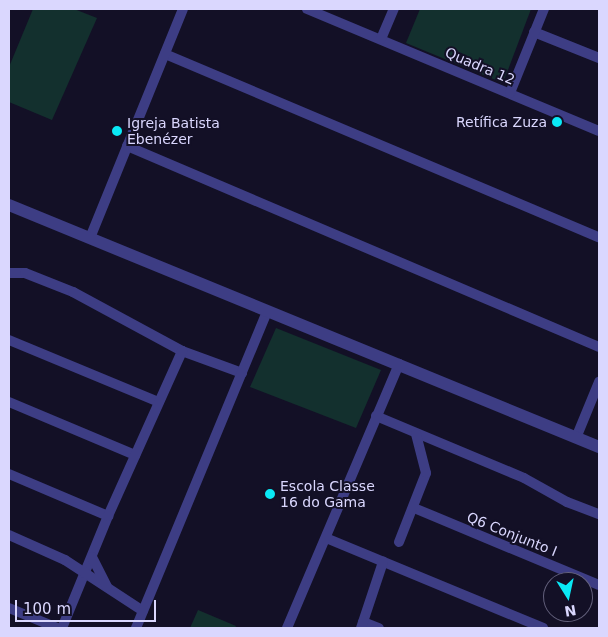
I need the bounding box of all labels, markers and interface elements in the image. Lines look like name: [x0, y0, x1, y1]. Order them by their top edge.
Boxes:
street label: Quadra 12: [443, 44, 517, 88]
place label: Retífica Zuza: [456, 114, 547, 130]
place label: Igreja Batista Ebenézer: [127, 115, 220, 148]
marker: Retífica Zuza: [551, 116, 563, 128]
marker: Igreja Batista Ebenézer: [111, 125, 123, 137]
place label: Escola Classe 16 do Gama: [280, 478, 375, 511]
marker: Escola Classe 16 do Gama: [264, 488, 276, 500]
street label: Q6 Conjunto I: [464, 508, 560, 560]
north arrow: [543, 572, 593, 622]
scale bar: [18, 590, 159, 622]
text: 100 m: [23, 600, 71, 618]
text: N: [563, 602, 578, 620]

